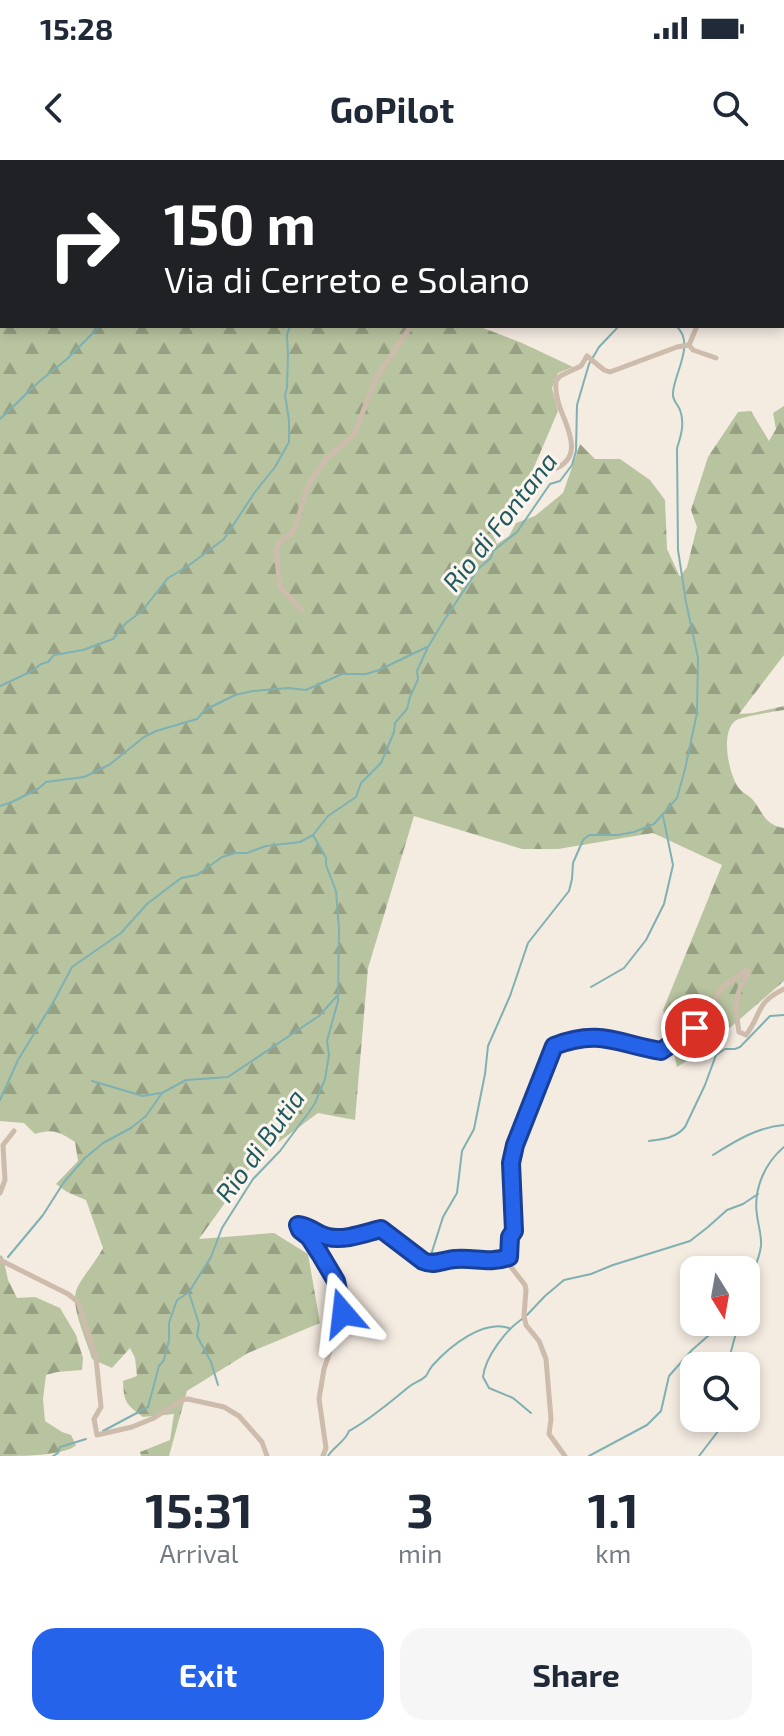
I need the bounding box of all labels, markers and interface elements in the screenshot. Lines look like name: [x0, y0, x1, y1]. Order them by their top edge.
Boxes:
text: 15:28: [40, 10, 113, 46]
icon: back: [32, 86, 76, 130]
icon: search: [708, 86, 752, 130]
text: GoPilot: [330, 87, 454, 130]
text: 150 m: [164, 189, 316, 256]
icon: right: [32, 192, 136, 296]
text: Via di Cerreto e Solano: [164, 257, 530, 300]
water label: Rio di Fontana: [435, 445, 563, 597]
pin: [661, 994, 729, 1062]
icon: arrive: [673, 1006, 717, 1050]
water label: Rio di Butia: [208, 1083, 310, 1207]
north arrow: [680, 1256, 760, 1336]
map controls: [680, 1256, 760, 1432]
position arrow: [301, 1271, 385, 1355]
button: search: [680, 1352, 760, 1432]
text: 15:31: [145, 1480, 253, 1538]
text: 3: [407, 1480, 434, 1538]
text: 1.1: [588, 1480, 639, 1538]
text: Arrival: [159, 1537, 239, 1568]
text: min: [398, 1537, 442, 1568]
text: km: [595, 1537, 631, 1568]
button: Exit: [32, 1628, 384, 1720]
button: Share: [400, 1628, 752, 1720]

